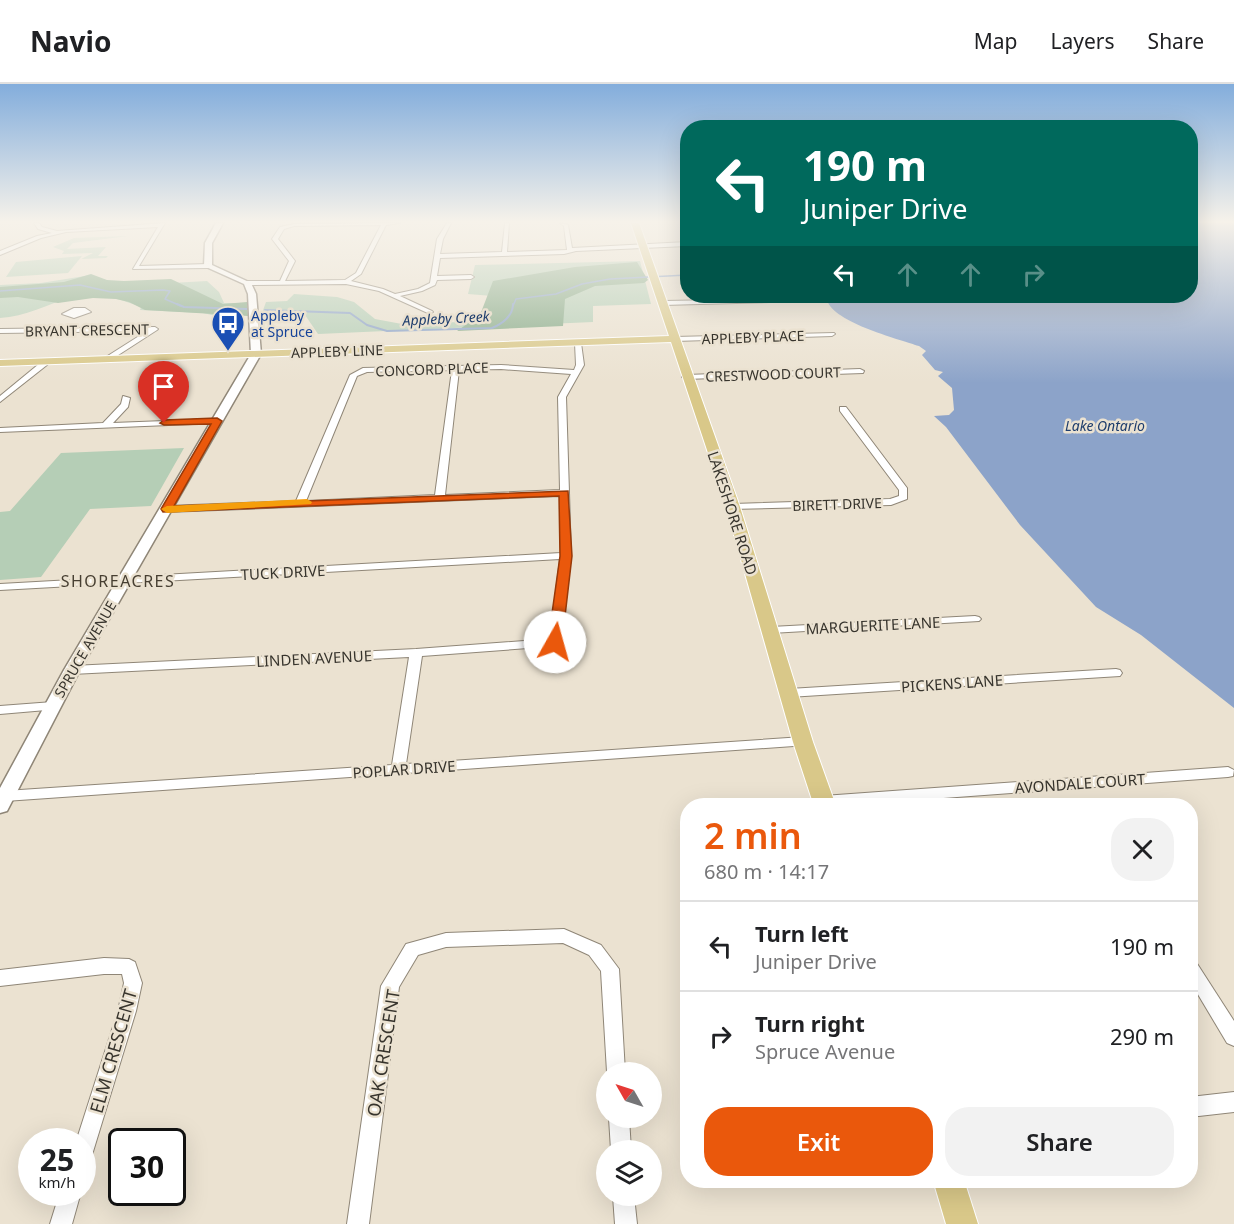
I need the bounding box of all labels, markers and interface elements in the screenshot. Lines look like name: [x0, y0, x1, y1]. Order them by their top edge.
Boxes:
text: Navio: [30, 22, 111, 60]
text: Map: [974, 27, 1018, 55]
text: Layers: [1051, 27, 1115, 55]
text: Share: [1148, 27, 1204, 55]
text: 190 m: [803, 136, 927, 193]
icon: left: [704, 144, 782, 222]
text: Juniper Drive: [803, 190, 967, 227]
icon: left: [828, 258, 861, 291]
icon: ahead: [891, 258, 924, 291]
icon: ahead: [954, 258, 987, 291]
icon: right: [1017, 258, 1050, 291]
bus stop icon: Appleby at Spruce: [210, 305, 246, 352]
place label: Appleby at Spruce: [251, 306, 313, 341]
water label: Appleby Creek: [401, 306, 491, 330]
street label: BRYANT CRESCENT: [25, 319, 149, 341]
street label: APPLEBY PLACE: [701, 326, 805, 348]
street label: APPLEBY LINE: [291, 340, 383, 362]
street label: CONCORD PLACE: [375, 358, 489, 380]
pin: [138, 361, 189, 423]
street label: CRESTWOOD COURT: [705, 362, 841, 386]
icon: arrive: [147, 370, 180, 403]
water label: Lake Ontario: [1065, 416, 1145, 435]
street label: LAKESHORE ROAD: [704, 449, 762, 577]
street label: BIRETT DRIVE: [792, 493, 882, 515]
street label: TUCK DRIVE: [240, 560, 326, 584]
district label: SHOREACRES: [61, 570, 175, 592]
street label: SPRUCE AVENUE: [50, 597, 120, 701]
position arrow: [523, 610, 587, 674]
street label: MARGUERITE LANE: [805, 611, 941, 639]
street label: LINDEN AVENUE: [256, 645, 372, 671]
street label: PICKENS LANE: [900, 669, 1004, 697]
street label: POPLAR DRIVE: [352, 755, 456, 783]
street label: AVONDALE COURT: [1014, 768, 1147, 798]
text: 2 min: [704, 811, 802, 860]
button: close: [1111, 818, 1174, 881]
text: 680 m · 14:17: [704, 858, 829, 885]
text: Turn left: [755, 918, 849, 948]
icon: left: [704, 930, 737, 963]
text: 190 m: [1110, 931, 1174, 961]
text: Juniper Drive: [755, 948, 877, 975]
street label: ELM CRESCENT: [84, 986, 142, 1116]
street label: OAK CRESCENT: [361, 988, 405, 1118]
text: Turn right: [755, 1008, 865, 1038]
icon: right: [704, 1020, 737, 1053]
text: 290 m: [1110, 1021, 1174, 1051]
text: Spruce Avenue: [755, 1038, 895, 1065]
north arrow: [596, 1062, 662, 1128]
map controls: [596, 1062, 662, 1206]
button: Exit: [704, 1107, 933, 1176]
button: Share: [945, 1107, 1174, 1176]
speed limit sign: 30: [108, 1128, 186, 1206]
text: 25: [40, 1139, 74, 1180]
button: layers: [596, 1140, 662, 1206]
text: km/h: [39, 1172, 75, 1192]

